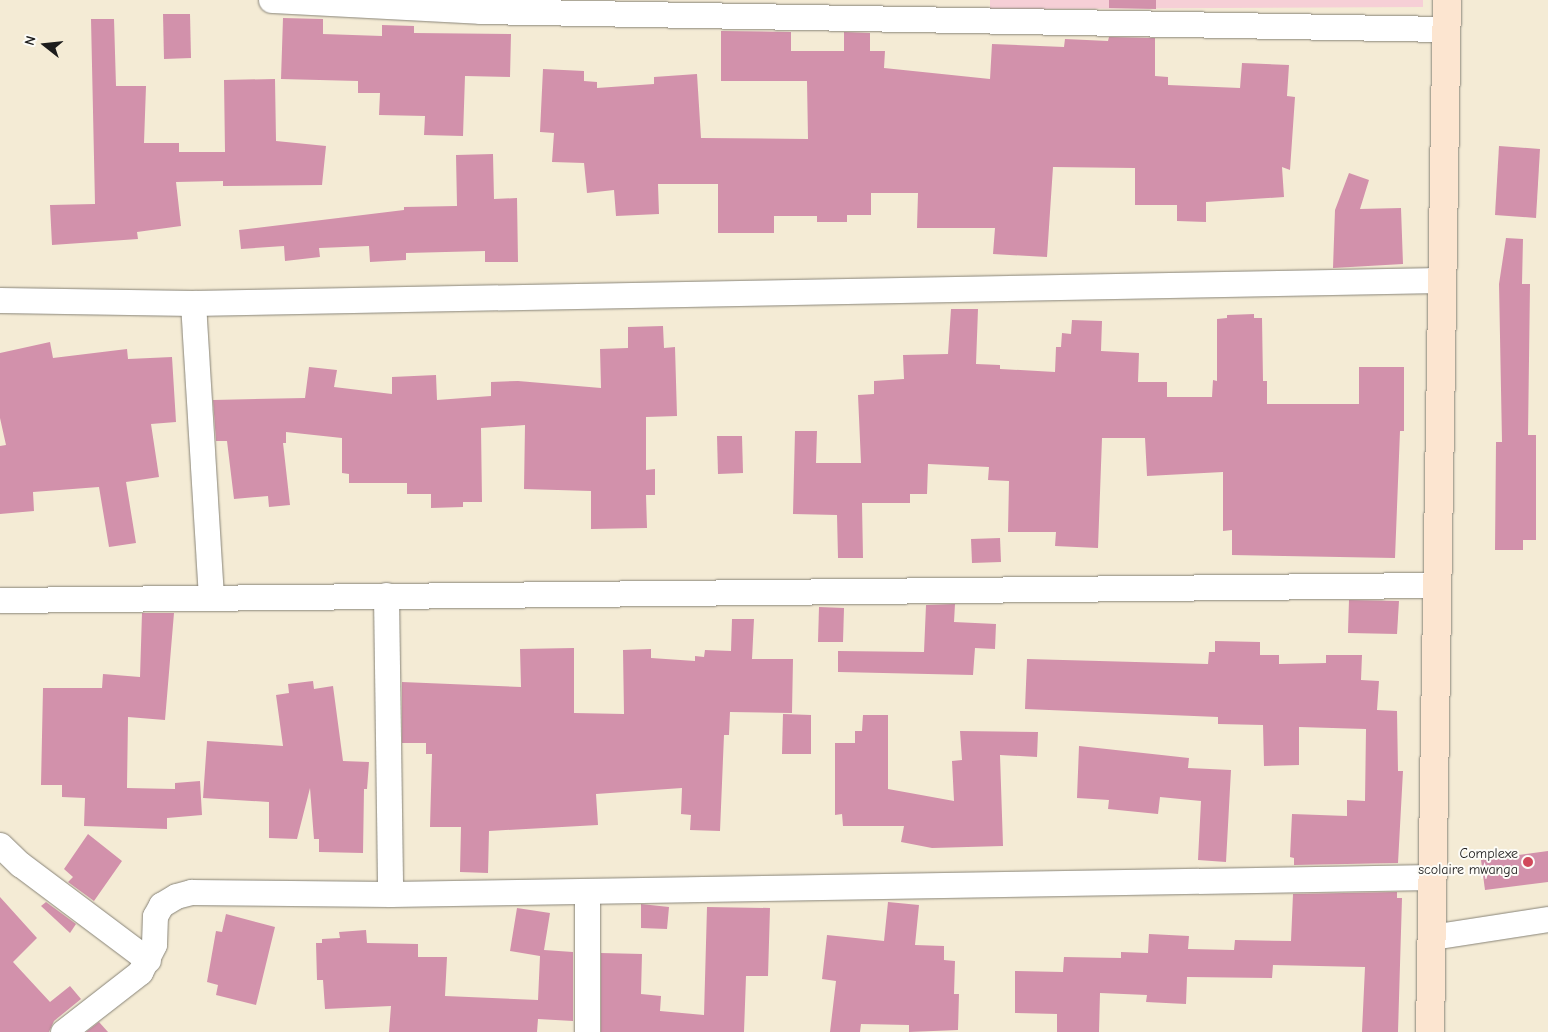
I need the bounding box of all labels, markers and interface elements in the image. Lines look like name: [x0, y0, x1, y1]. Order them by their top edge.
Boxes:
north arrow: [20, 20, 70, 70]
text: N: [21, 34, 40, 47]
place label: Complexe scolaire mwanga: [1418, 846, 1518, 879]
marker: Complexe scolaire mwanga: [1522, 856, 1534, 868]

